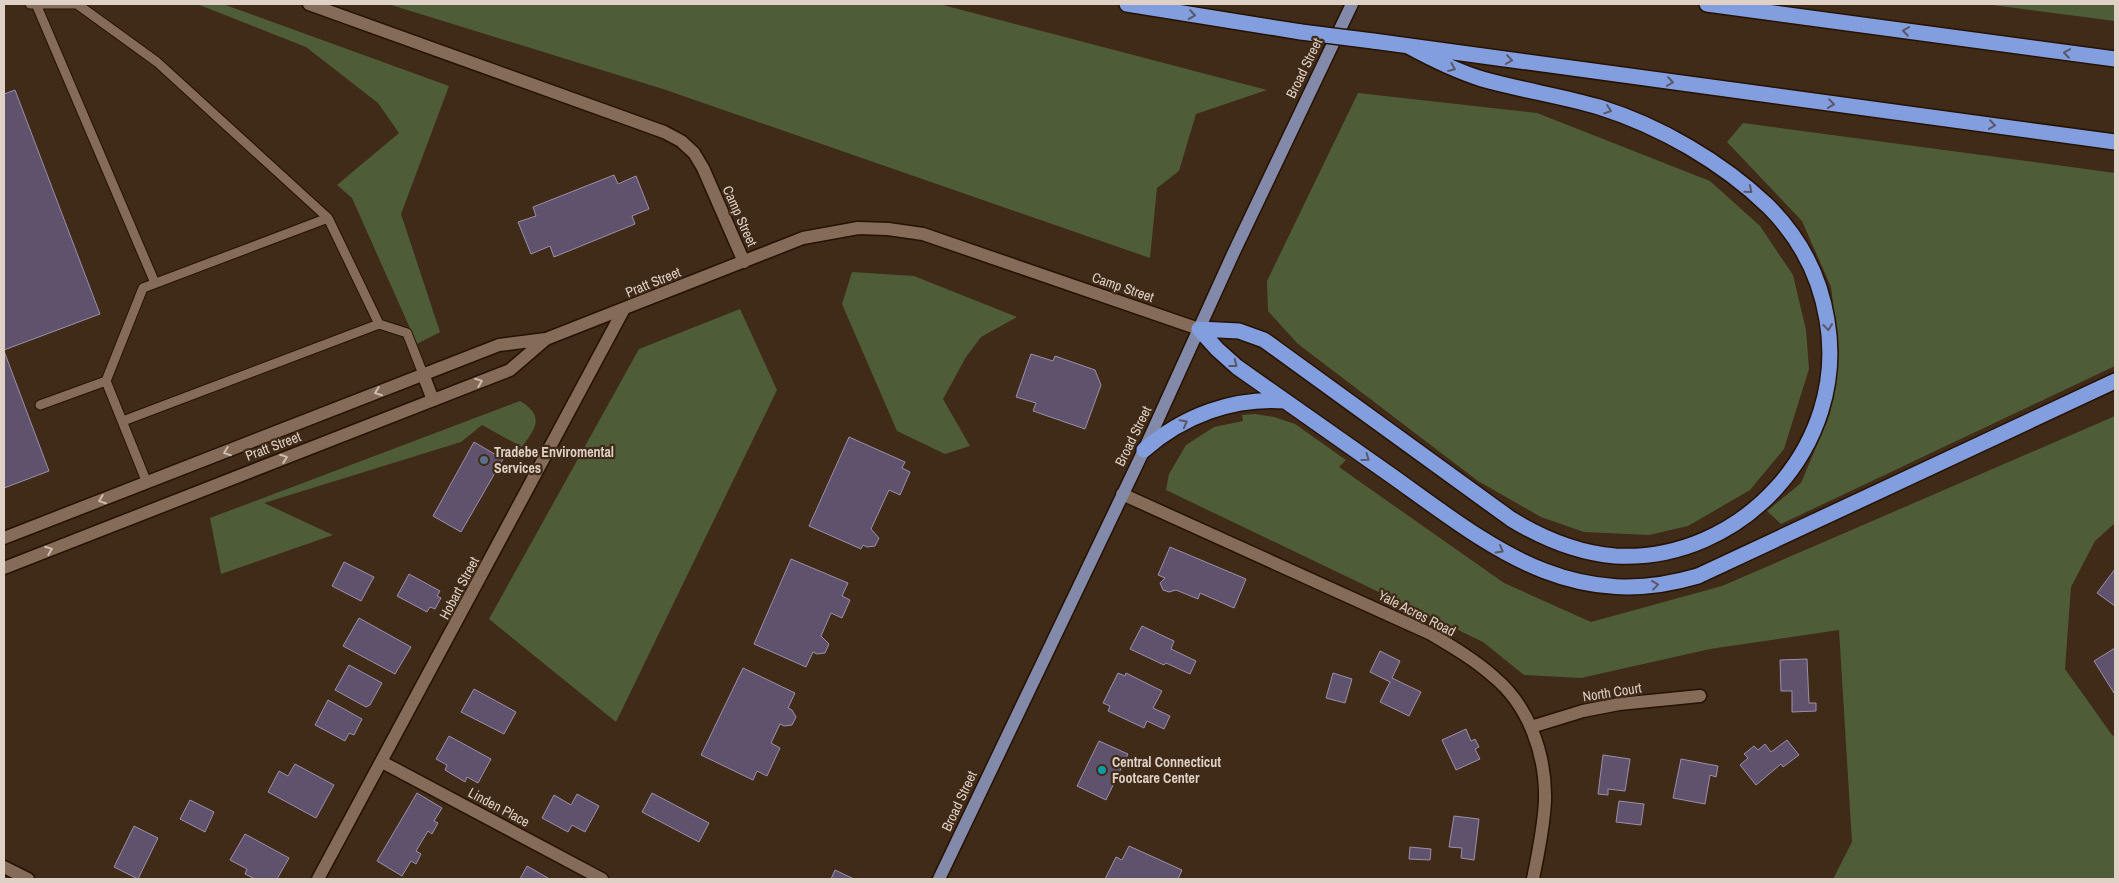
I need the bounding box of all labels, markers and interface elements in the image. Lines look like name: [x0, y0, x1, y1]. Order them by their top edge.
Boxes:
one-way arrow: [1188, 10, 1197, 20]
one-way arrow: [1902, 26, 1910, 37]
street label: Broad Street: [1282, 35, 1326, 101]
one-way arrow: [2063, 48, 2071, 58]
one-way arrow: [1505, 54, 1513, 65]
one-way arrow: [1447, 61, 1456, 72]
one-way arrow: [1666, 76, 1674, 87]
one-way arrow: [1827, 98, 1835, 109]
one-way arrow: [1604, 104, 1612, 114]
one-way arrow: [1987, 120, 1996, 130]
street label: Camp Street: [719, 183, 761, 249]
one-way arrow: [1743, 184, 1752, 192]
street label: Pratt Street: [623, 263, 683, 301]
street label: Camp Street: [1090, 268, 1156, 306]
one-way arrow: [1822, 323, 1833, 331]
one-way arrow: [1228, 358, 1237, 366]
one-way arrow: [474, 378, 483, 388]
one-way arrow: [374, 386, 383, 396]
street label: Broad Street: [1111, 403, 1155, 469]
one-way arrow: [1179, 419, 1188, 429]
street label: Pratt Street: [243, 427, 303, 465]
place label: Tradebe Enviromental Services: [494, 443, 614, 477]
one-way arrow: [223, 446, 231, 456]
one-way arrow: [1360, 452, 1370, 461]
one-way arrow: [279, 454, 288, 464]
marker: Tradebe Enviromental Services: [478, 454, 490, 466]
one-way arrow: [98, 494, 107, 504]
one-way arrow: [1494, 544, 1503, 554]
one-way arrow: [44, 546, 53, 556]
street label: Hobart Street: [435, 554, 483, 622]
one-way arrow: [1651, 580, 1659, 591]
street label: Yale Acres Road: [1375, 586, 1459, 640]
street label: North Court: [1581, 678, 1643, 706]
place label: Central Connecticut Footcare Center: [1112, 753, 1221, 787]
marker: Central Connecticut Footcare Center: [1096, 764, 1108, 776]
street label: Broad Street: [937, 768, 981, 834]
street label: Linden Place: [465, 783, 533, 831]

